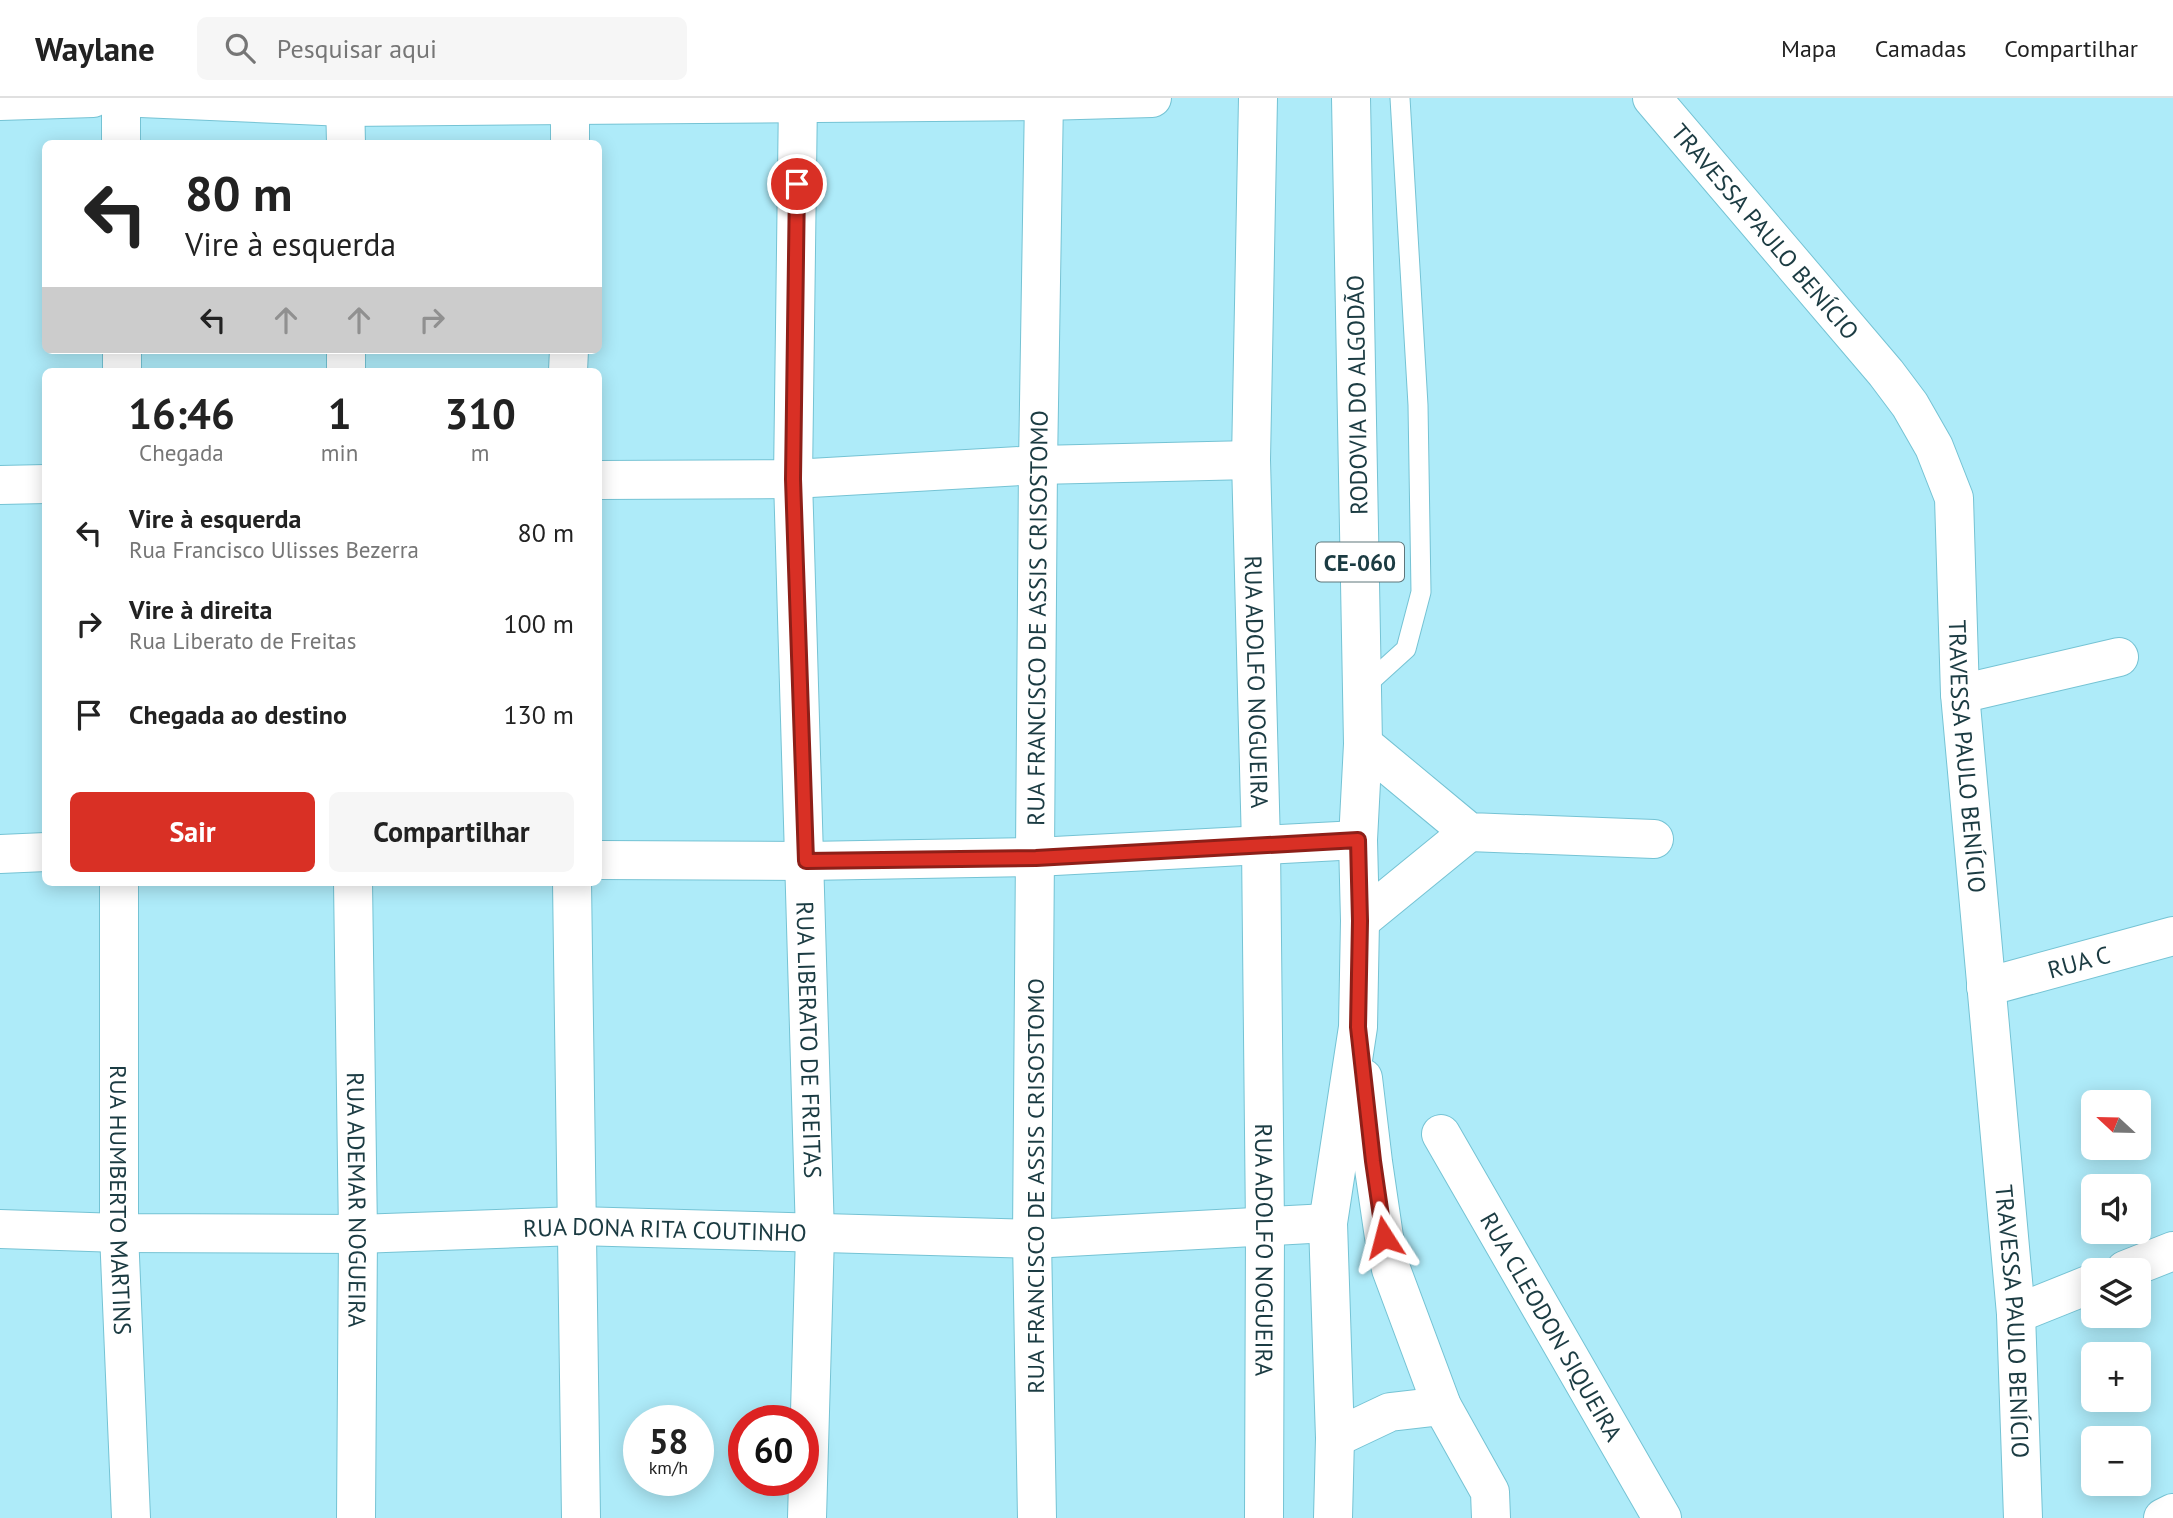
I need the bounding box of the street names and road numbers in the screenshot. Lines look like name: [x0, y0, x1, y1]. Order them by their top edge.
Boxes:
street label: TRAVESSA PAULO BENÍCIO: [1665, 117, 1866, 346]
street label: RODOVIA DO ALGODÃO: [1339, 275, 1375, 515]
street label: RUA FRANCISCO DE ASSIS CRISOSTOMO: [1020, 410, 1054, 826]
road number: CE-060: [1316, 543, 1404, 582]
street label: RUA ADOLFO NOGUEIRA: [1238, 555, 1276, 809]
street label: TRAVESSA PAULO BENÍCIO: [1942, 619, 1993, 894]
street label: RUA LIBERATO DE FREITAS: [790, 901, 829, 1179]
street label: RUA C: [2044, 938, 2113, 985]
street label: RUA FRANCISCO DE ASSIS CRISOSTOMO: [1020, 978, 1051, 1394]
street label: RUA HUMBERTO MARTINS: [104, 1065, 139, 1336]
street label: RUA ADEMAR NOGUEIRA: [340, 1072, 374, 1328]
street label: RUA ADOLFO NOGUEIRA: [1248, 1123, 1281, 1376]
street label: TRAVESSA PAULO BENÍCIO: [1989, 1183, 2036, 1459]
street label: RUA CLEODON SIQUEIRA: [1474, 1206, 1630, 1446]
street label: RUA DONA RITA COUTINHO: [522, 1210, 807, 1248]

